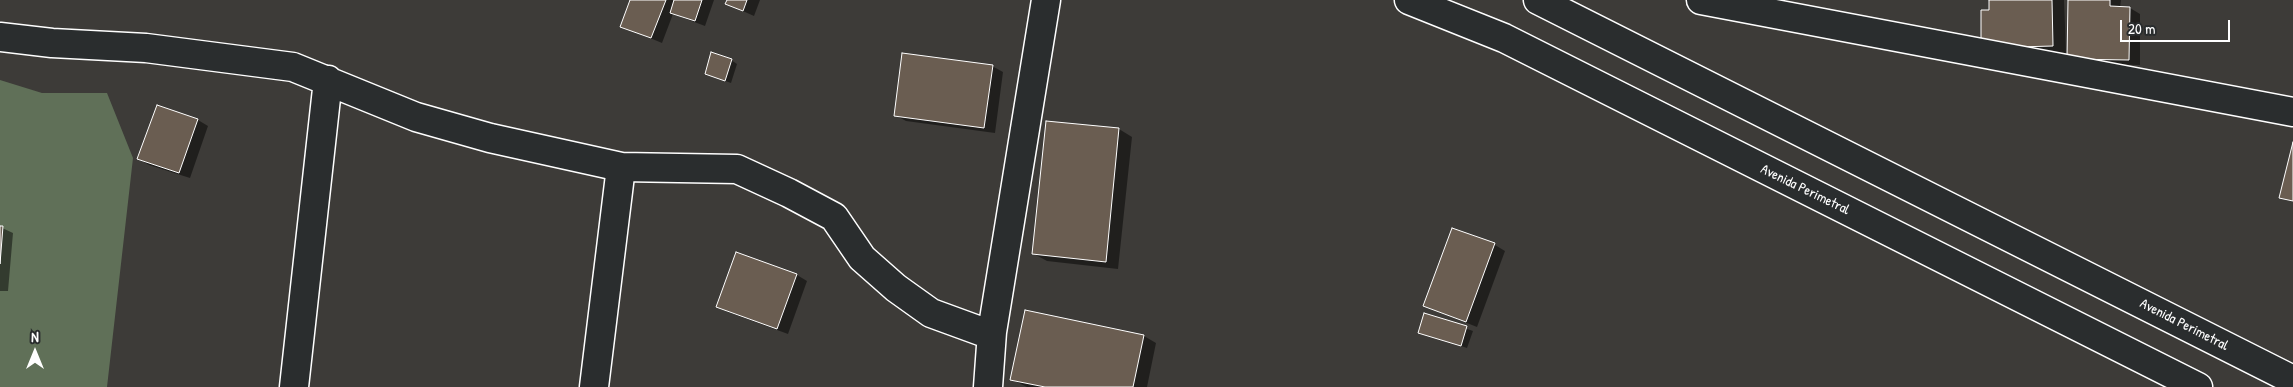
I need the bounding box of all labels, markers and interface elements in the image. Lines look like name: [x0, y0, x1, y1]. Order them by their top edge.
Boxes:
scale bar: [2123, 10, 2233, 42]
text: 20 m: [2128, 18, 2155, 39]
street label: Avenida Perimetral: [1758, 161, 1852, 219]
street label: Avenida Perimetral: [2137, 296, 2231, 354]
north arrow: [10, 327, 60, 377]
text: N: [31, 327, 39, 346]

